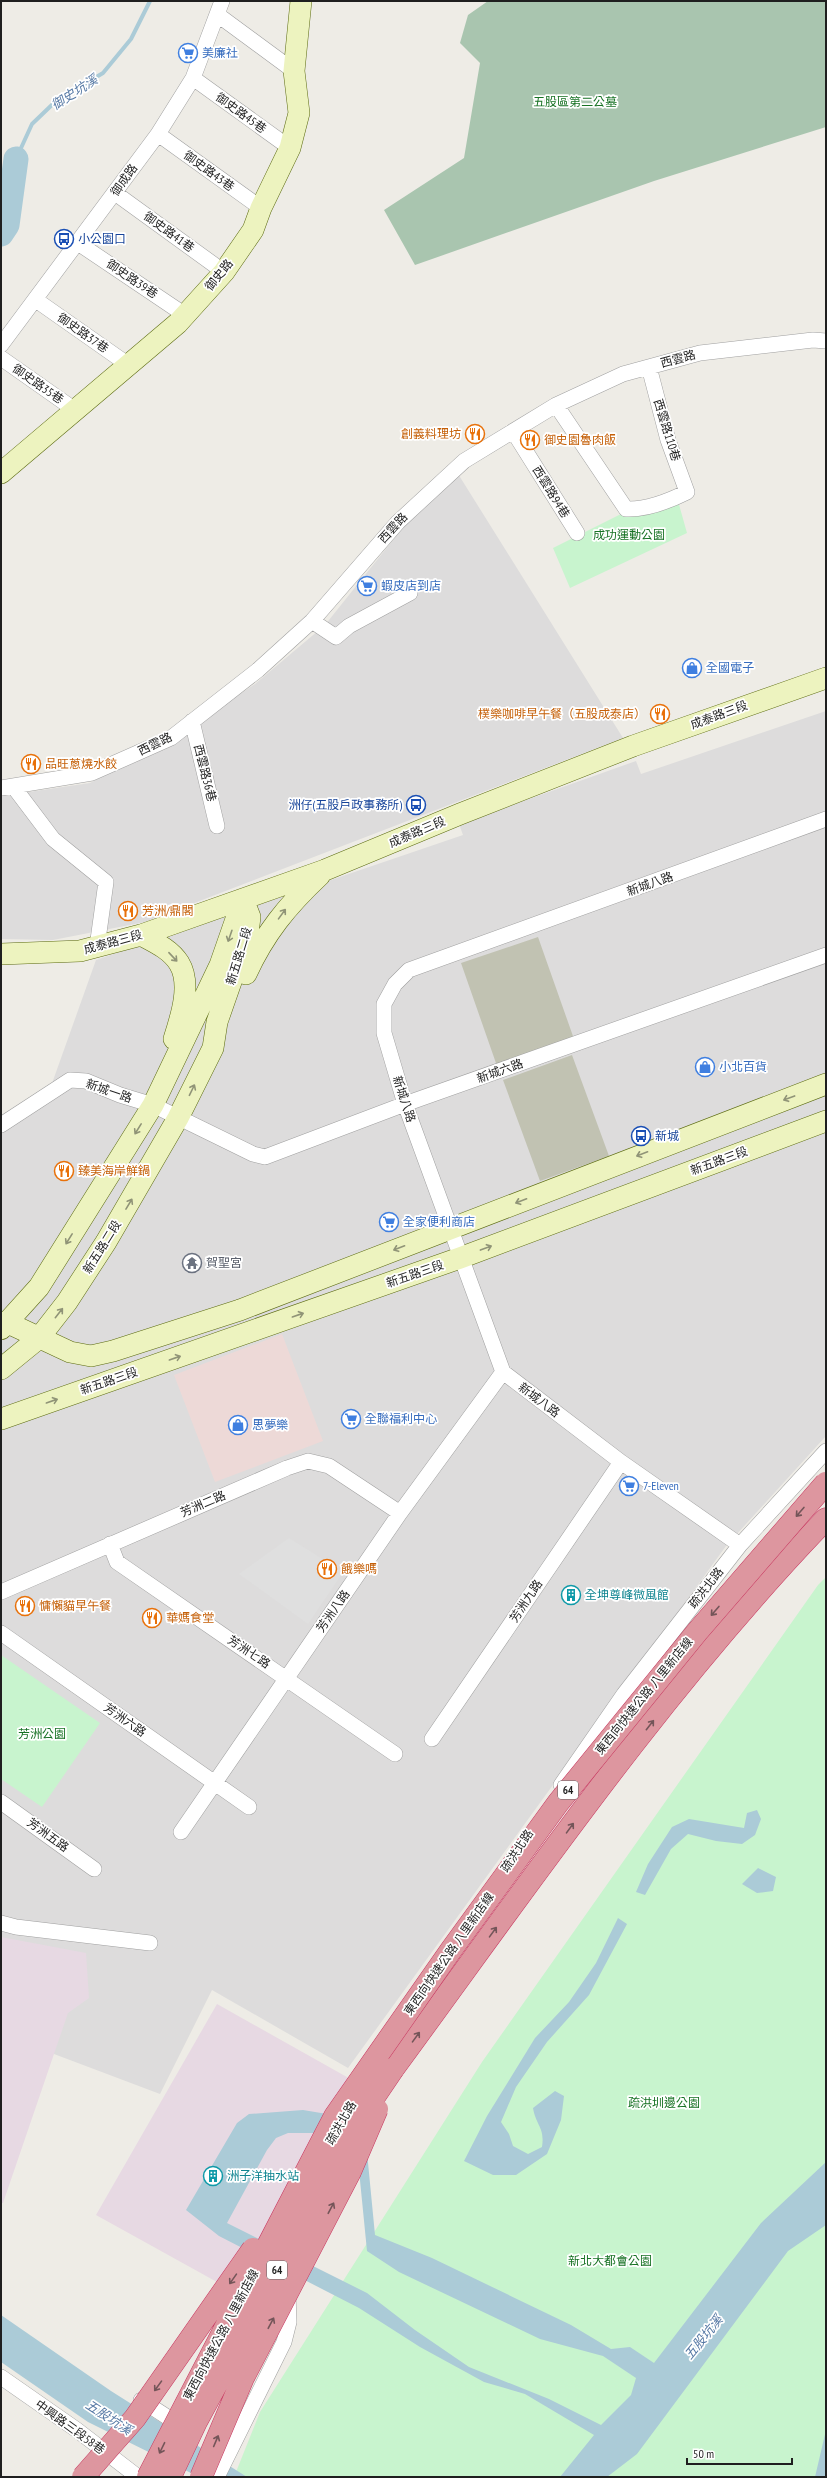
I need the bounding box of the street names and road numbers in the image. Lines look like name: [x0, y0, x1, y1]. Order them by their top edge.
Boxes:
street label: 御史路45巷: [213, 89, 269, 136]
street label: 御史路43巷: [181, 147, 237, 194]
street label: 御成路: [107, 161, 140, 199]
street label: 御史路41巷: [141, 208, 197, 255]
street label: 御史路39巷: [104, 256, 161, 301]
street label: 御史路: [201, 256, 236, 293]
street label: 御史路37巷: [55, 310, 112, 356]
street label: 西雲路: [659, 347, 697, 370]
street label: 御史路35巷: [10, 361, 67, 407]
street label: 西雲路110巷: [651, 397, 684, 463]
street label: 西雲路94巷: [529, 463, 573, 521]
street label: 西雲路: [375, 509, 410, 546]
street label: 成泰路三段: [688, 697, 750, 732]
street label: 西雲路: [135, 729, 174, 758]
street label: 西雲路36巷: [191, 743, 220, 803]
street label: 成泰路三段: [386, 813, 447, 850]
street label: 新城八路: [625, 868, 675, 899]
street label: 新五路二段: [223, 925, 254, 987]
street label: 成泰路三段: [82, 927, 144, 957]
street label: 新城六路: [475, 1055, 525, 1086]
street label: 新城八路: [390, 1074, 419, 1124]
street label: 新城一路: [84, 1076, 134, 1105]
street label: 新五路三段: [688, 1143, 750, 1178]
street label: 新五路二段: [79, 1217, 124, 1276]
street label: 新五路三段: [384, 1257, 446, 1290]
street label: 新五路三段: [78, 1364, 140, 1397]
street label: 新城八路: [516, 1379, 563, 1420]
street label: 芳洲二路: [178, 1487, 228, 1520]
street label: 疏洪北路: [685, 1564, 726, 1611]
street label: 芳洲九路: [506, 1577, 545, 1625]
street label: 芳洲八路: [313, 1587, 353, 1635]
street label: 芳洲七路: [225, 1632, 273, 1671]
street label: 東西向快速公路 八里新店線: [592, 1634, 696, 1757]
street label: 芳洲六路: [101, 1700, 149, 1740]
road number: 64: [558, 1781, 578, 1799]
street label: 芳洲五路: [24, 1814, 72, 1855]
street label: 疏洪北路: [497, 1827, 536, 1875]
street label: 東西向快速公路 八里新店線: [400, 1889, 497, 2018]
street label: 疏洪北路: [322, 2098, 359, 2147]
road number: 64: [267, 2261, 287, 2279]
street label: 東西向快速公路 八里新店線: [180, 2267, 262, 2403]
street label: 中興路三段58巷: [32, 2396, 108, 2457]

